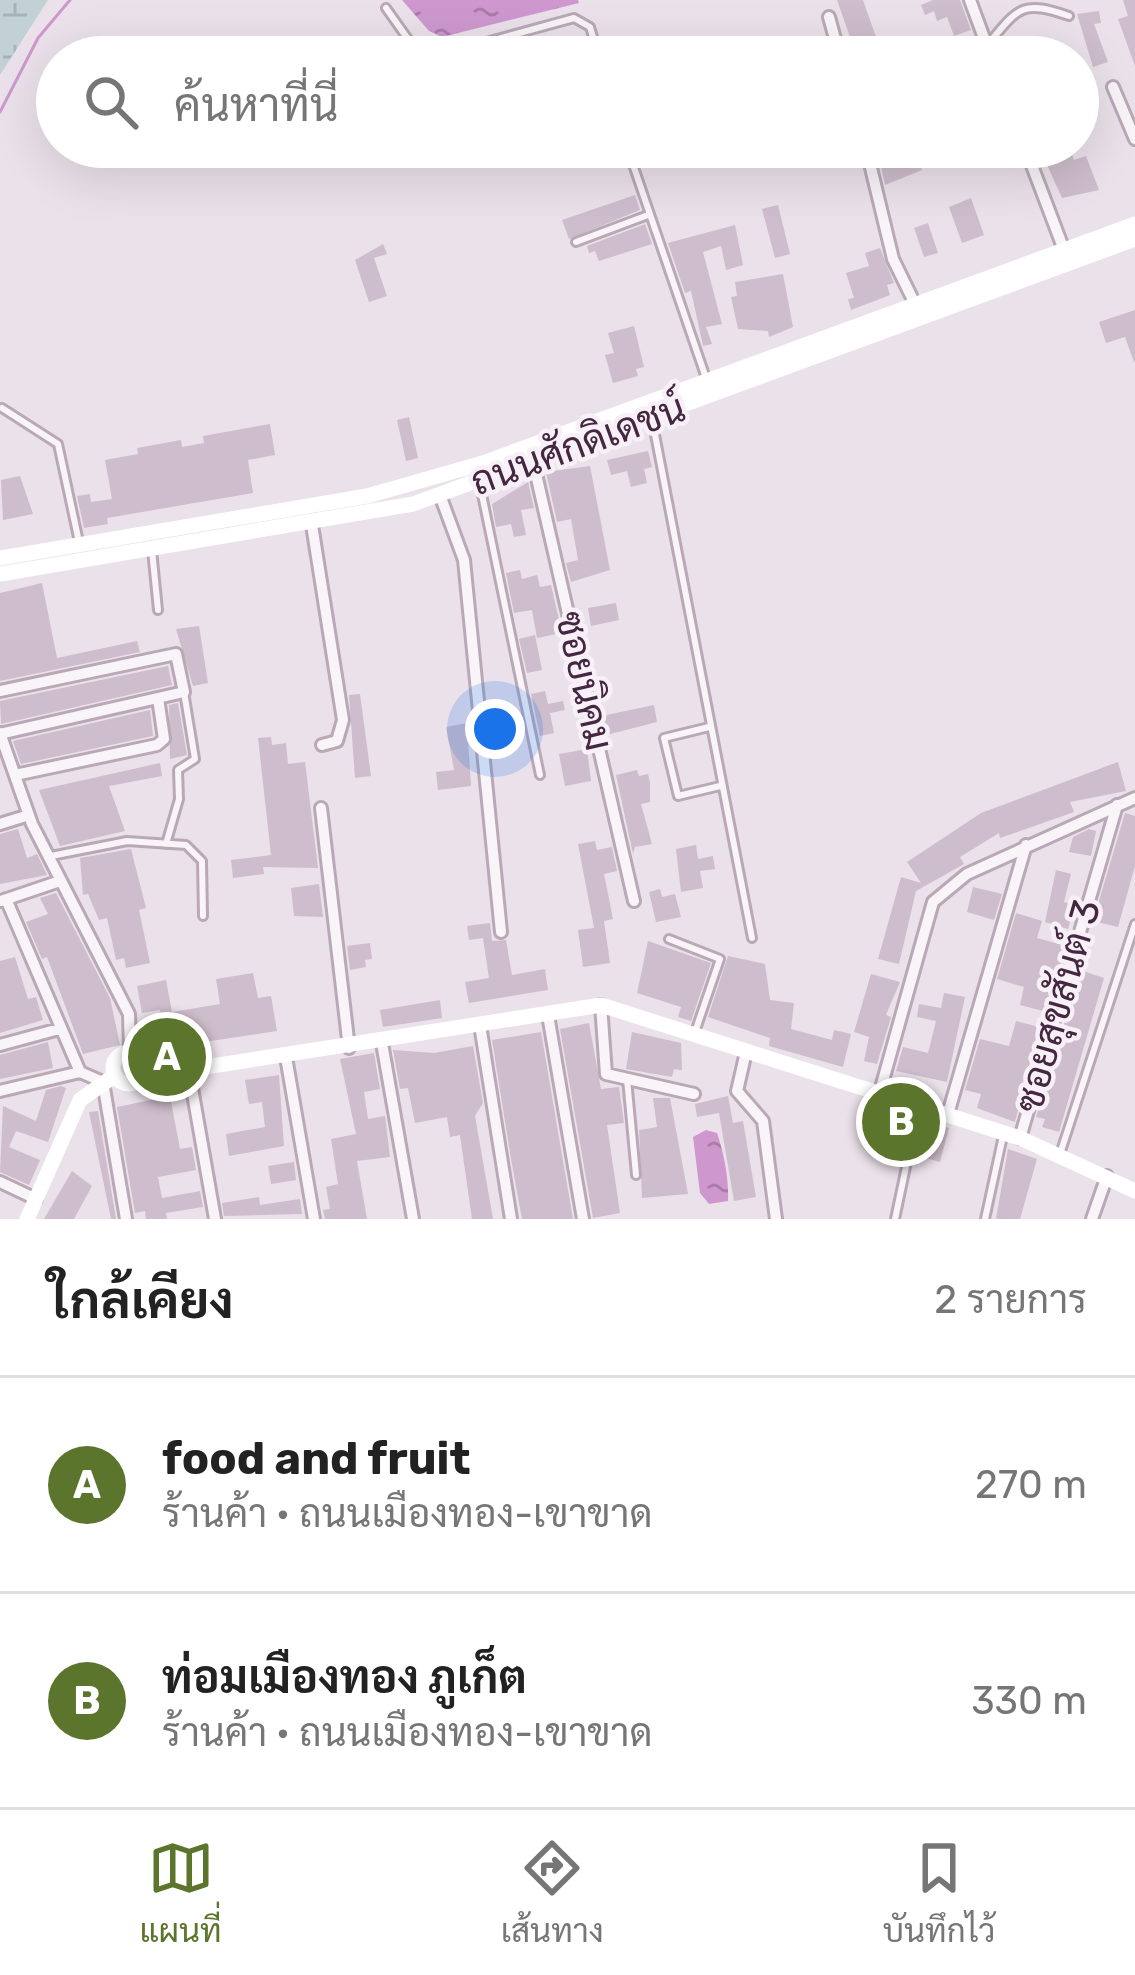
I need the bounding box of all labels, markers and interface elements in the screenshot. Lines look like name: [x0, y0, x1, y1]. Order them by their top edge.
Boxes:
search box: [36, 36, 1099, 168]
icon: search: [78, 69, 144, 135]
text: ค้นหาที่นี่: [174, 79, 338, 132]
street label: ถนนศักดิเดชน์: [464, 383, 692, 505]
street label: ซอยนิคม: [546, 607, 622, 755]
your location: [465, 699, 525, 759]
street label: ซอยสุขสันต์ 3: [1004, 894, 1113, 1118]
pin: A: [128, 1012, 206, 1102]
pin: B: [862, 1077, 940, 1167]
text: ใกล้เคียง: [48, 1270, 234, 1331]
text: 2 รายการ: [934, 1277, 1087, 1323]
text: food and fruit: [162, 1432, 470, 1485]
text: A: [73, 1462, 101, 1508]
text: 270 m: [975, 1462, 1087, 1508]
text: ร้านค้า · ถนนเมืองทอง-เขาขาด: [162, 1491, 652, 1537]
text: ท่อมเมืองทอง ภูเก็ต: [162, 1651, 527, 1704]
text: B: [73, 1678, 101, 1724]
text: 330 m: [971, 1678, 1087, 1724]
text: ร้านค้า · ถนนเมืองทอง-เขาขาด: [162, 1710, 652, 1756]
tab: แผนที่: [139, 1835, 222, 1950]
tab: เส้นทาง: [501, 1835, 604, 1950]
tab: บันทึกไว้: [883, 1835, 996, 1950]

